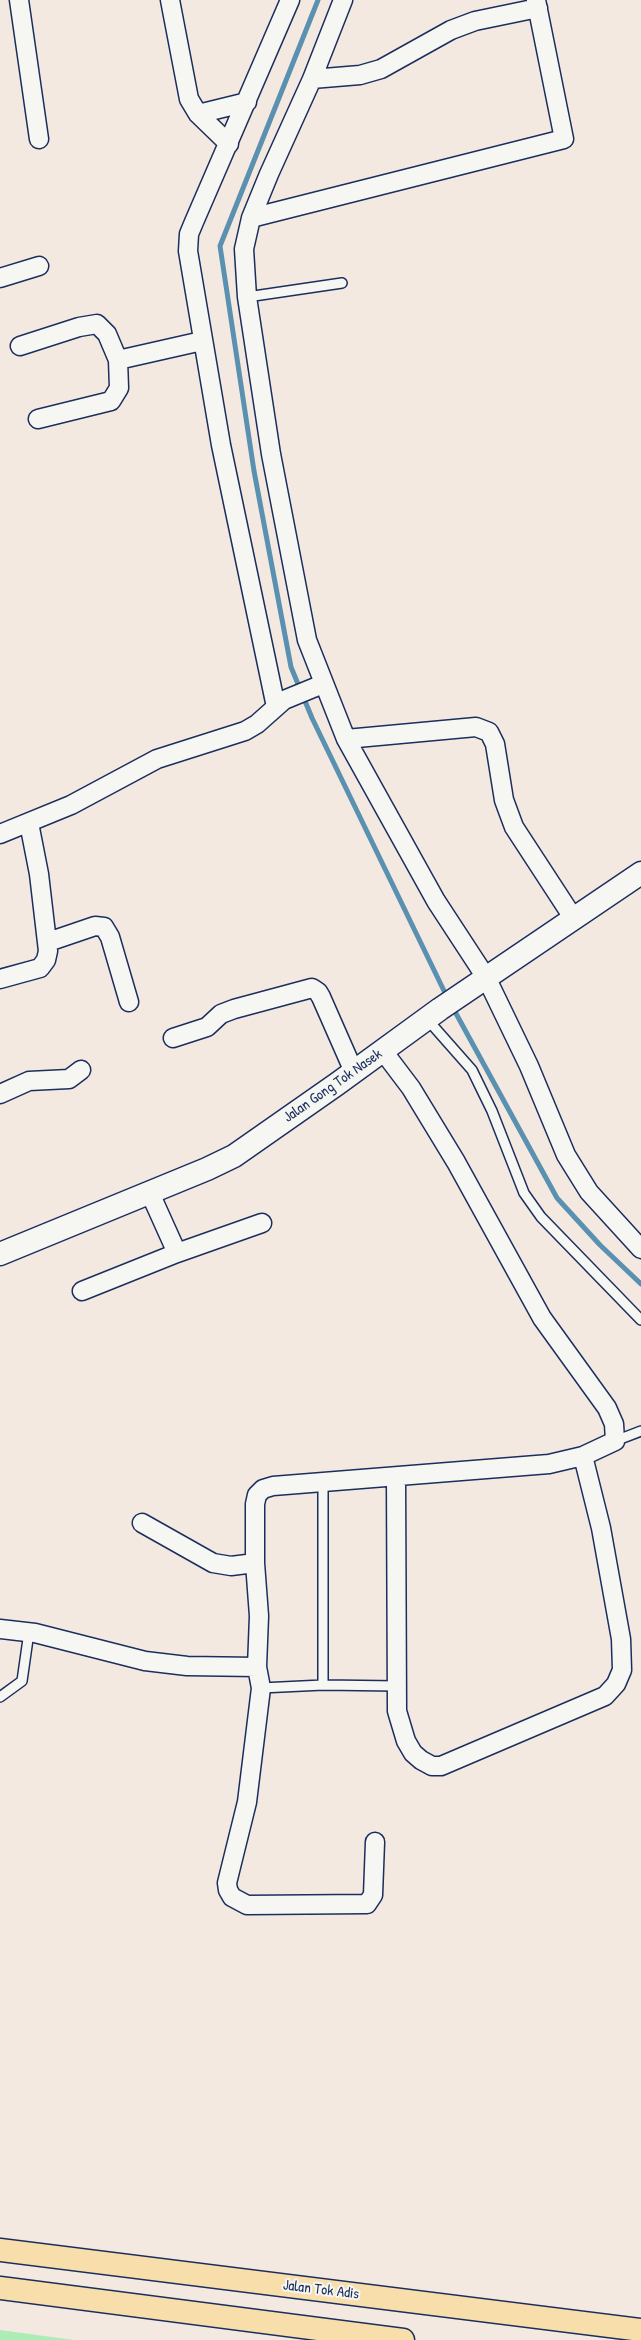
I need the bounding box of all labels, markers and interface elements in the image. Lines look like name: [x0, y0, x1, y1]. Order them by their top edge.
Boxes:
street label: Jalan Gong Tok Nasek: [280, 1045, 386, 1127]
street label: Jalan Tok Adis: [282, 2276, 360, 2304]

